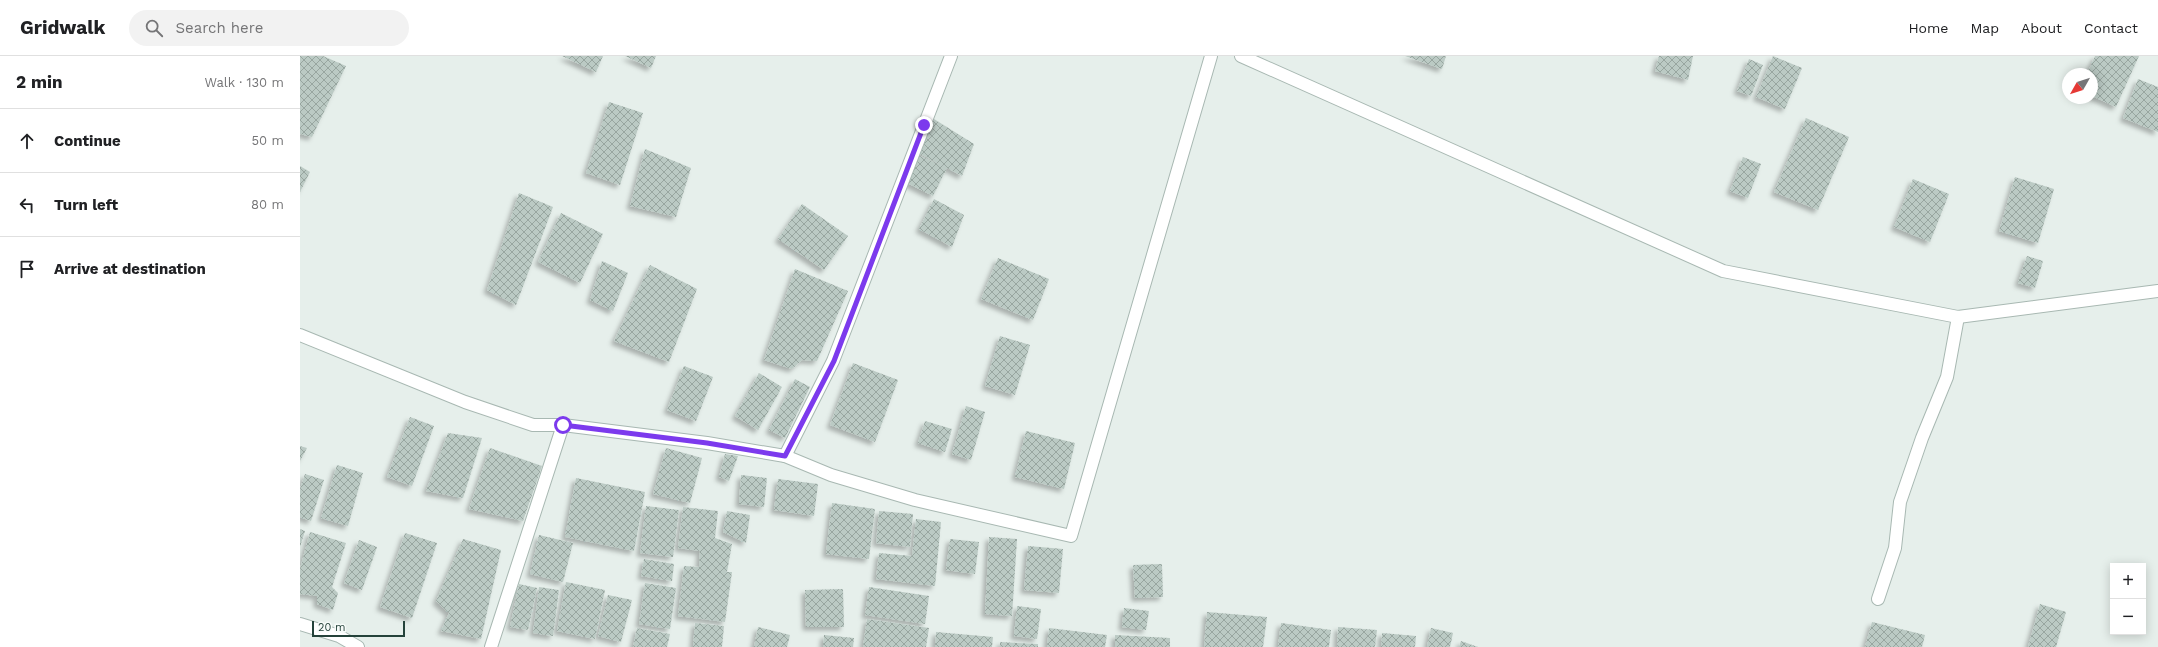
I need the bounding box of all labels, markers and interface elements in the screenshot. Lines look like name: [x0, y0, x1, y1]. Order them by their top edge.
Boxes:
search box: [129, 10, 409, 46]
text: Gridwalk: [20, 16, 105, 39]
icon: search: [143, 17, 165, 39]
text: Search here: [175, 19, 263, 37]
text: Home: [1908, 20, 1948, 36]
text: Map: [1970, 20, 1999, 36]
text: About: [2021, 20, 2062, 36]
text: Contact: [2084, 20, 2138, 36]
north arrow: [2062, 68, 2098, 104]
text: 2 min: [16, 72, 62, 92]
text: Walk · 130 m: [205, 75, 284, 90]
route end: [915, 116, 933, 134]
icon: ahead: [16, 130, 38, 152]
text: Continue: [54, 132, 121, 150]
text: 50 m: [252, 133, 284, 148]
icon: left: [16, 194, 38, 216]
text: Turn left: [54, 196, 118, 214]
text: 80 m: [251, 197, 284, 212]
icon: arrive: [16, 258, 38, 280]
text: Arrive at destination: [54, 260, 206, 278]
route start: [554, 416, 572, 434]
map controls: [2110, 563, 2146, 635]
button: +: [2110, 563, 2146, 599]
button: −: [2110, 599, 2146, 635]
scale bar: [312, 619, 405, 638]
text: 20 m: [318, 621, 346, 634]

